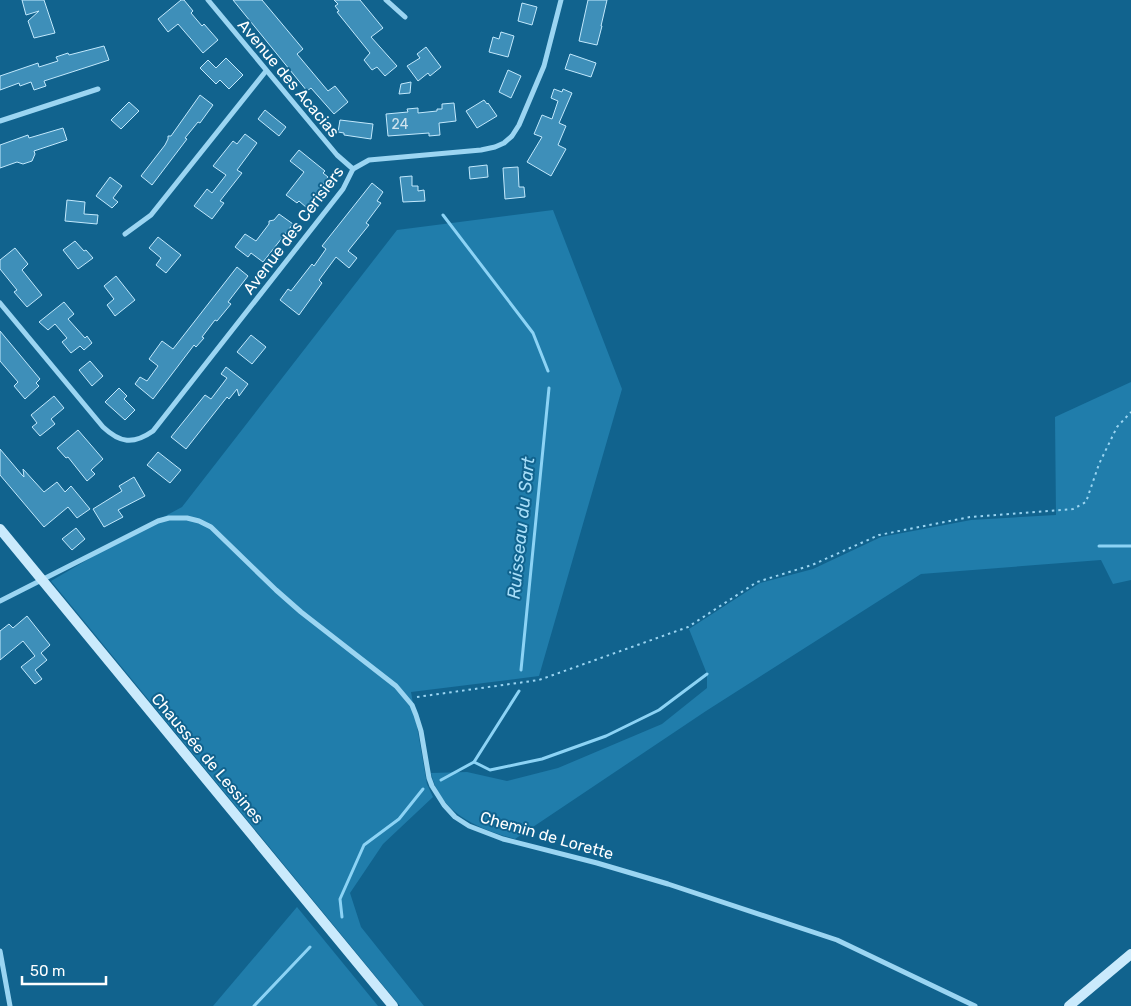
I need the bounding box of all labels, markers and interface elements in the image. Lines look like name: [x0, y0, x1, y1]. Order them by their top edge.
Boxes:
street label: Avenue des Acacias: [234, 15, 343, 141]
house number: 24: [392, 116, 409, 133]
street label: Avenue des Cerisiers: [239, 163, 348, 298]
water label: Ruisseau du Sart: [503, 455, 540, 600]
street label: Chaussée de Lessines: [148, 689, 268, 827]
street label: Chemin de Lorette: [478, 807, 616, 864]
scale bar: [22, 954, 106, 986]
text: 50 m: [30, 962, 65, 980]

